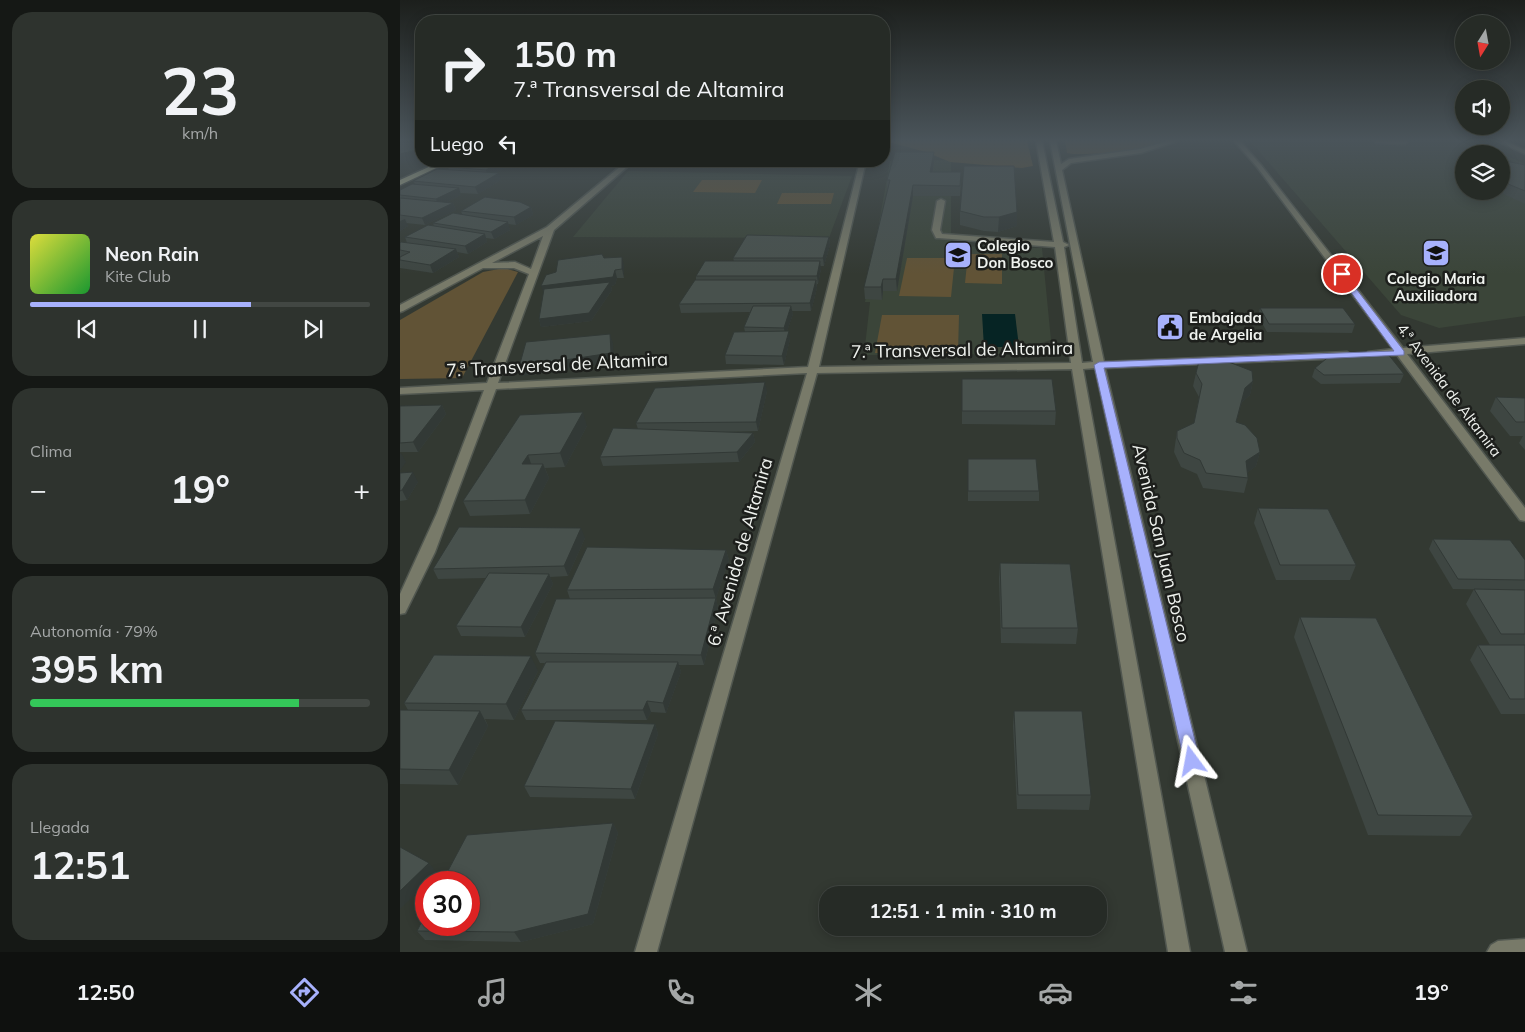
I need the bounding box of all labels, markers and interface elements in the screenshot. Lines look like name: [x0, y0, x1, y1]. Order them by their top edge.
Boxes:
north arrow: [1455, 15, 1510, 70]
map controls: [1455, 15, 1510, 200]
text: 150 m: [513, 32, 617, 76]
icon: right: [430, 35, 495, 100]
text: 23: [161, 50, 239, 131]
text: 7.ª Transversal de Altamira: [513, 75, 785, 103]
button: sound: [1455, 80, 1510, 135]
text: km/h: [182, 123, 218, 143]
icon: left: [494, 130, 522, 158]
text: Luego: [430, 132, 484, 156]
button: layers: [1455, 145, 1510, 200]
place label: Colegio Don Bosco: [977, 236, 1054, 272]
school or university icon: Colegio Maria Auxiliadora: [1421, 238, 1451, 268]
school or university icon: Colegio Don Bosco: [943, 240, 973, 270]
text: Neon Rain: [105, 242, 199, 266]
pin: [1321, 253, 1363, 295]
icon: arrive: [1328, 260, 1356, 288]
text: Kite Club: [105, 266, 171, 286]
place label: Colegio Maria Auxiliadora: [1387, 269, 1485, 305]
place label: Embajada de Argelia: [1189, 308, 1262, 344]
public building icon: Embajada de Argelia: [1155, 312, 1185, 342]
icon: previous: [73, 315, 101, 343]
icon: pause: [186, 315, 214, 343]
icon: next: [299, 315, 327, 343]
street label: 4.ª Avenida de Altamira: [1393, 319, 1506, 460]
street label: 7.ª Transversal de Altamira: [851, 336, 1073, 363]
street label: 7.ª Transversal de Altamira: [445, 347, 669, 382]
text: Clima: [30, 441, 72, 461]
street label: Avenida San Juan Bosco: [1127, 441, 1196, 644]
street label: 6.ª Avenida de Altamira: [702, 455, 777, 649]
text: 19°: [170, 465, 230, 513]
text: −: [30, 472, 47, 507]
text: +: [353, 472, 370, 507]
text: Autonomía · 79%: [30, 621, 158, 641]
text: 395 km: [30, 645, 164, 693]
position arrow: [1165, 734, 1217, 786]
text: Llegada: [30, 817, 90, 837]
text: 12:51: [30, 841, 131, 889]
speed limit sign: 30: [415, 871, 480, 936]
text: 12:51 · 1 min · 310 m: [869, 899, 1057, 923]
icon: directions: [287, 975, 322, 1010]
icon: music: [475, 975, 510, 1010]
icon: phone: [663, 975, 698, 1010]
icon: climate: [851, 975, 886, 1010]
icon: car: [1038, 975, 1073, 1010]
icon: filters: [1226, 975, 1261, 1010]
text: 12:50: [76, 978, 135, 1006]
text: 19°: [1414, 978, 1449, 1006]

